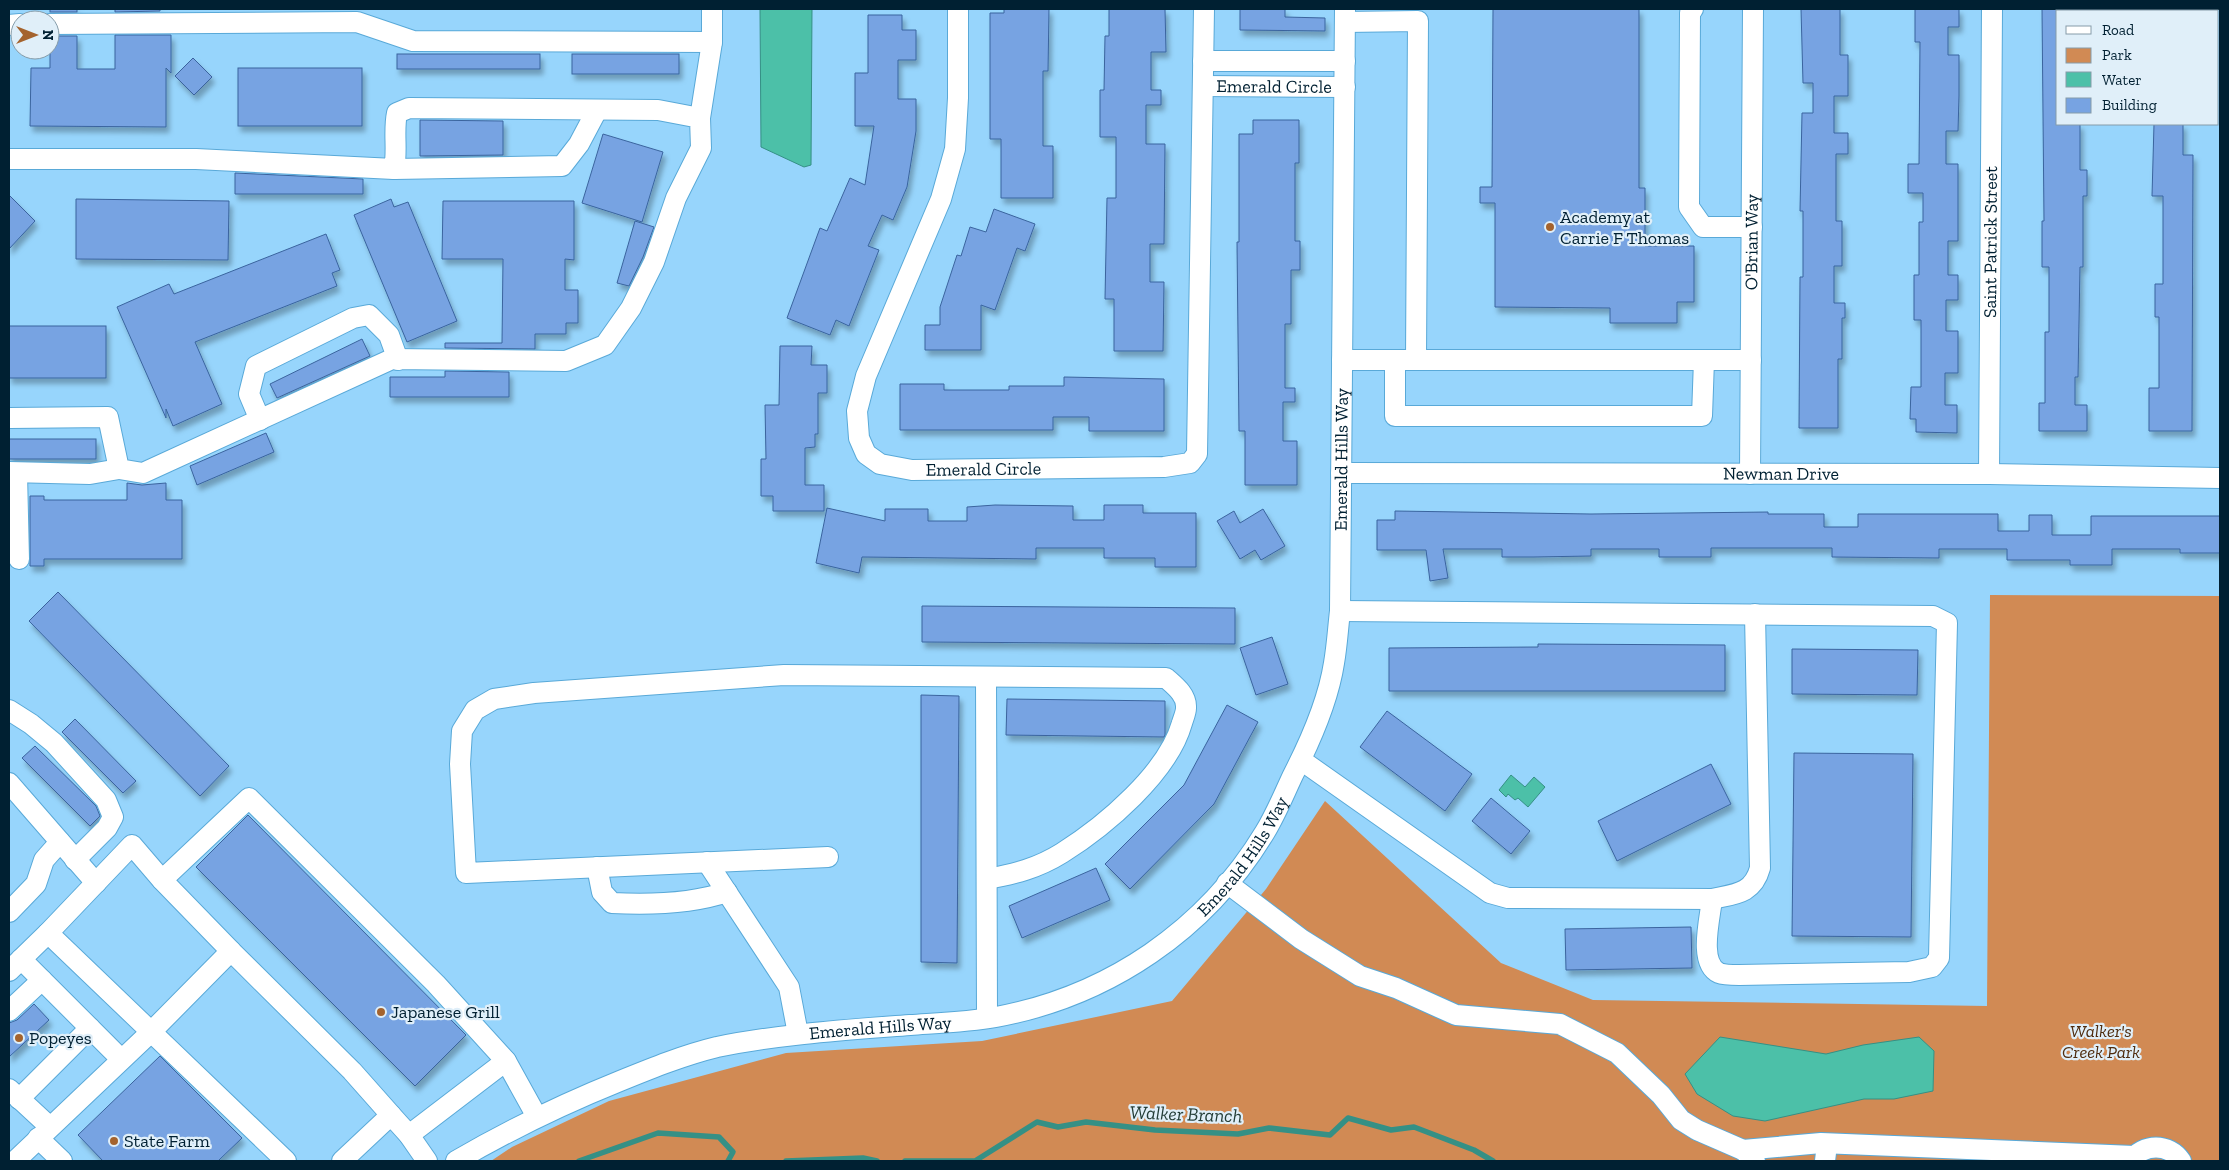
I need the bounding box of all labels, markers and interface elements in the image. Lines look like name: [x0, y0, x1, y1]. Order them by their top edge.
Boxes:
north arrow: [10, 10, 60, 60]
legend: [2056, 10, 2219, 125]
text: Road: [2102, 21, 2135, 39]
text: N: [39, 30, 56, 41]
text: Park: [2102, 46, 2132, 64]
text: Water: [2102, 71, 2142, 89]
street label: Emerald Circle: [1216, 75, 1332, 98]
text: Building: [2102, 96, 2157, 114]
street label: Saint Patrick Street: [1979, 166, 2002, 318]
street label: O'Brian Way: [1740, 193, 1763, 290]
place label: Academy at Carrie F Thomas: [1560, 206, 1689, 249]
marker: Academy at Carrie F Thomas: [1544, 221, 1556, 233]
street label: Emerald Hills Way: [1330, 387, 1353, 531]
street label: Emerald Circle: [925, 457, 1041, 481]
street label: Newman Drive: [1723, 463, 1839, 485]
street label: Emerald Hills Way: [1192, 792, 1293, 921]
place label: Japanese Grill: [391, 1001, 500, 1023]
marker: Japanese Grill: [375, 1006, 387, 1018]
street label: Emerald Hills Way: [808, 1011, 953, 1044]
park label: Walker's Creek Park: [2062, 1020, 2140, 1063]
place label: Popeyes: [29, 1027, 92, 1049]
marker: Popeyes: [13, 1032, 25, 1044]
water label: Walker Branch: [1129, 1101, 1243, 1127]
place label: State Farm: [124, 1130, 210, 1152]
marker: State Farm: [108, 1135, 120, 1147]

